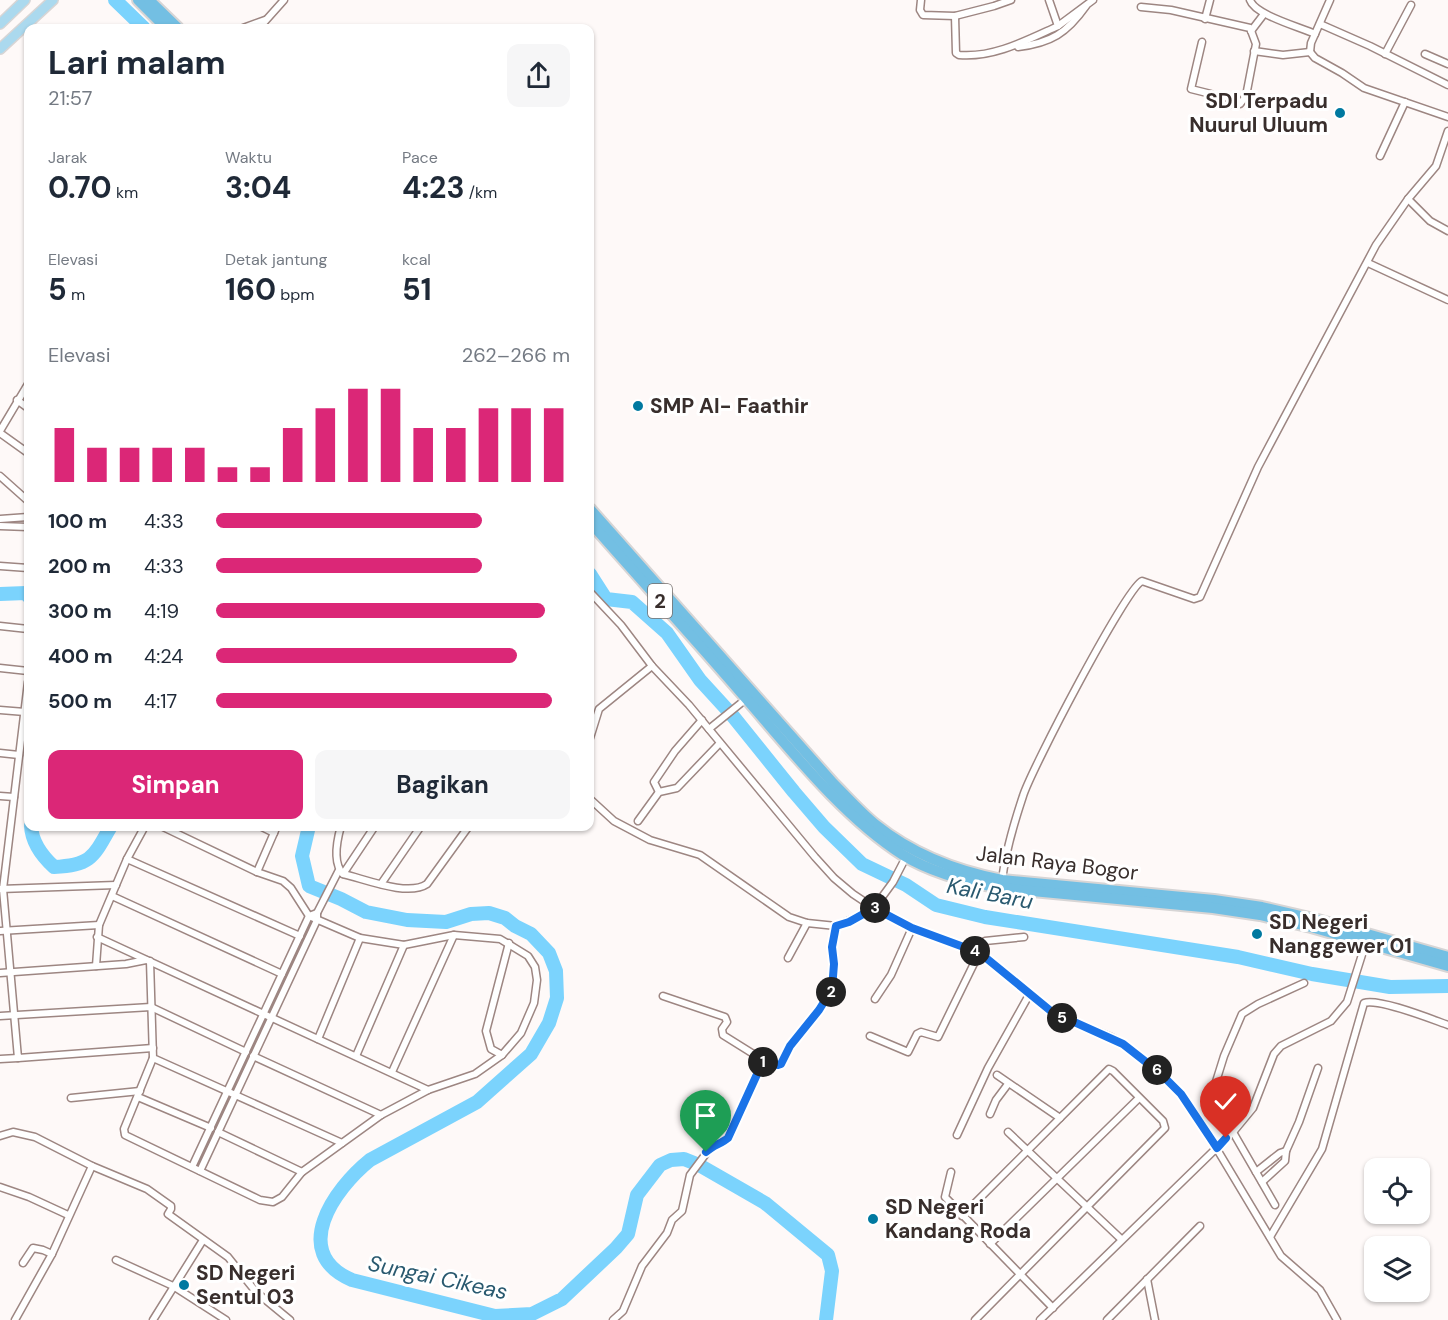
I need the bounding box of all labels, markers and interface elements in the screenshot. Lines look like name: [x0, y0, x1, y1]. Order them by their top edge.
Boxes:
text: Lari malam: [48, 41, 226, 84]
button: share: [507, 44, 570, 107]
text: 21:57: [48, 85, 92, 111]
place label: SDI Terpadu Nuurul Uluum: [1189, 87, 1328, 139]
marker: SDI Terpadu Nuurul Uluum: [1333, 106, 1347, 120]
text: Jarak: [48, 147, 87, 168]
text: Waktu: [225, 147, 272, 168]
text: Pace: [402, 147, 438, 168]
text: 0.70: [48, 168, 112, 207]
text: 3:04: [225, 168, 291, 207]
text: 4:23: [402, 168, 465, 207]
text: km: [112, 182, 138, 203]
text: /km: [465, 182, 497, 203]
text: Elevasi: [48, 249, 98, 270]
text: Detak jantung: [225, 249, 327, 270]
text: kcal: [402, 249, 431, 270]
text: 5: [48, 270, 67, 309]
text: 160: [225, 270, 276, 309]
text: 51: [402, 270, 432, 309]
text: m: [67, 284, 85, 305]
text: bpm: [276, 284, 315, 305]
text: Elevasi: [48, 342, 110, 368]
text: 262–266 m: [462, 342, 570, 368]
place label: SMP Al- Faathir: [650, 392, 809, 420]
marker: SMP Al- Faathir: [631, 399, 645, 413]
text: 100 m: [48, 508, 107, 534]
text: 4:33: [144, 508, 184, 534]
text: 200 m: [48, 553, 111, 579]
text: 4:33: [144, 553, 184, 579]
road number: 2: [648, 584, 672, 618]
text: 300 m: [48, 598, 112, 624]
text: 4:19: [144, 598, 179, 624]
text: 400 m: [48, 643, 113, 669]
text: 4:24: [144, 643, 184, 669]
text: 500 m: [48, 688, 112, 714]
text: 4:17: [144, 688, 177, 714]
button: Simpan: [48, 750, 303, 819]
button: Bagikan: [315, 750, 570, 819]
street label: Jalan Raya Bogor: [974, 839, 1140, 887]
water label: Kali Baru: [944, 871, 1036, 916]
pin: 3: [860, 893, 890, 923]
text: 3: [870, 897, 880, 918]
place label: SD Negeri Nanggewer 01: [1269, 908, 1412, 960]
marker: SD Negeri Nanggewer 01: [1250, 927, 1264, 941]
pin: 4: [960, 936, 990, 966]
text: 4: [970, 940, 980, 961]
pin: 2: [816, 977, 846, 1007]
text: 2: [826, 981, 836, 1002]
pin: 5: [1047, 1003, 1077, 1033]
text: 5: [1057, 1007, 1067, 1028]
pin: 1: [748, 1047, 778, 1077]
text: 1: [760, 1051, 766, 1072]
pin: 6: [1142, 1055, 1172, 1085]
text: 6: [1152, 1059, 1162, 1080]
pin: [1200, 1076, 1251, 1138]
icon: check: [1209, 1085, 1242, 1118]
pin: [680, 1090, 731, 1152]
icon: arrive: [689, 1099, 722, 1132]
map controls: [1364, 1158, 1430, 1302]
button: locate: [1364, 1158, 1430, 1224]
place label: SD Negeri Kandang Roda: [885, 1193, 1031, 1245]
marker: SD Negeri Kandang Roda: [866, 1212, 880, 1226]
button: layers: [1364, 1236, 1430, 1302]
water label: Sungai Cikeas: [366, 1249, 510, 1306]
place label: SD Negeri Sentul 03: [196, 1259, 295, 1311]
marker: SD Negeri Sentul 03: [177, 1278, 191, 1292]

